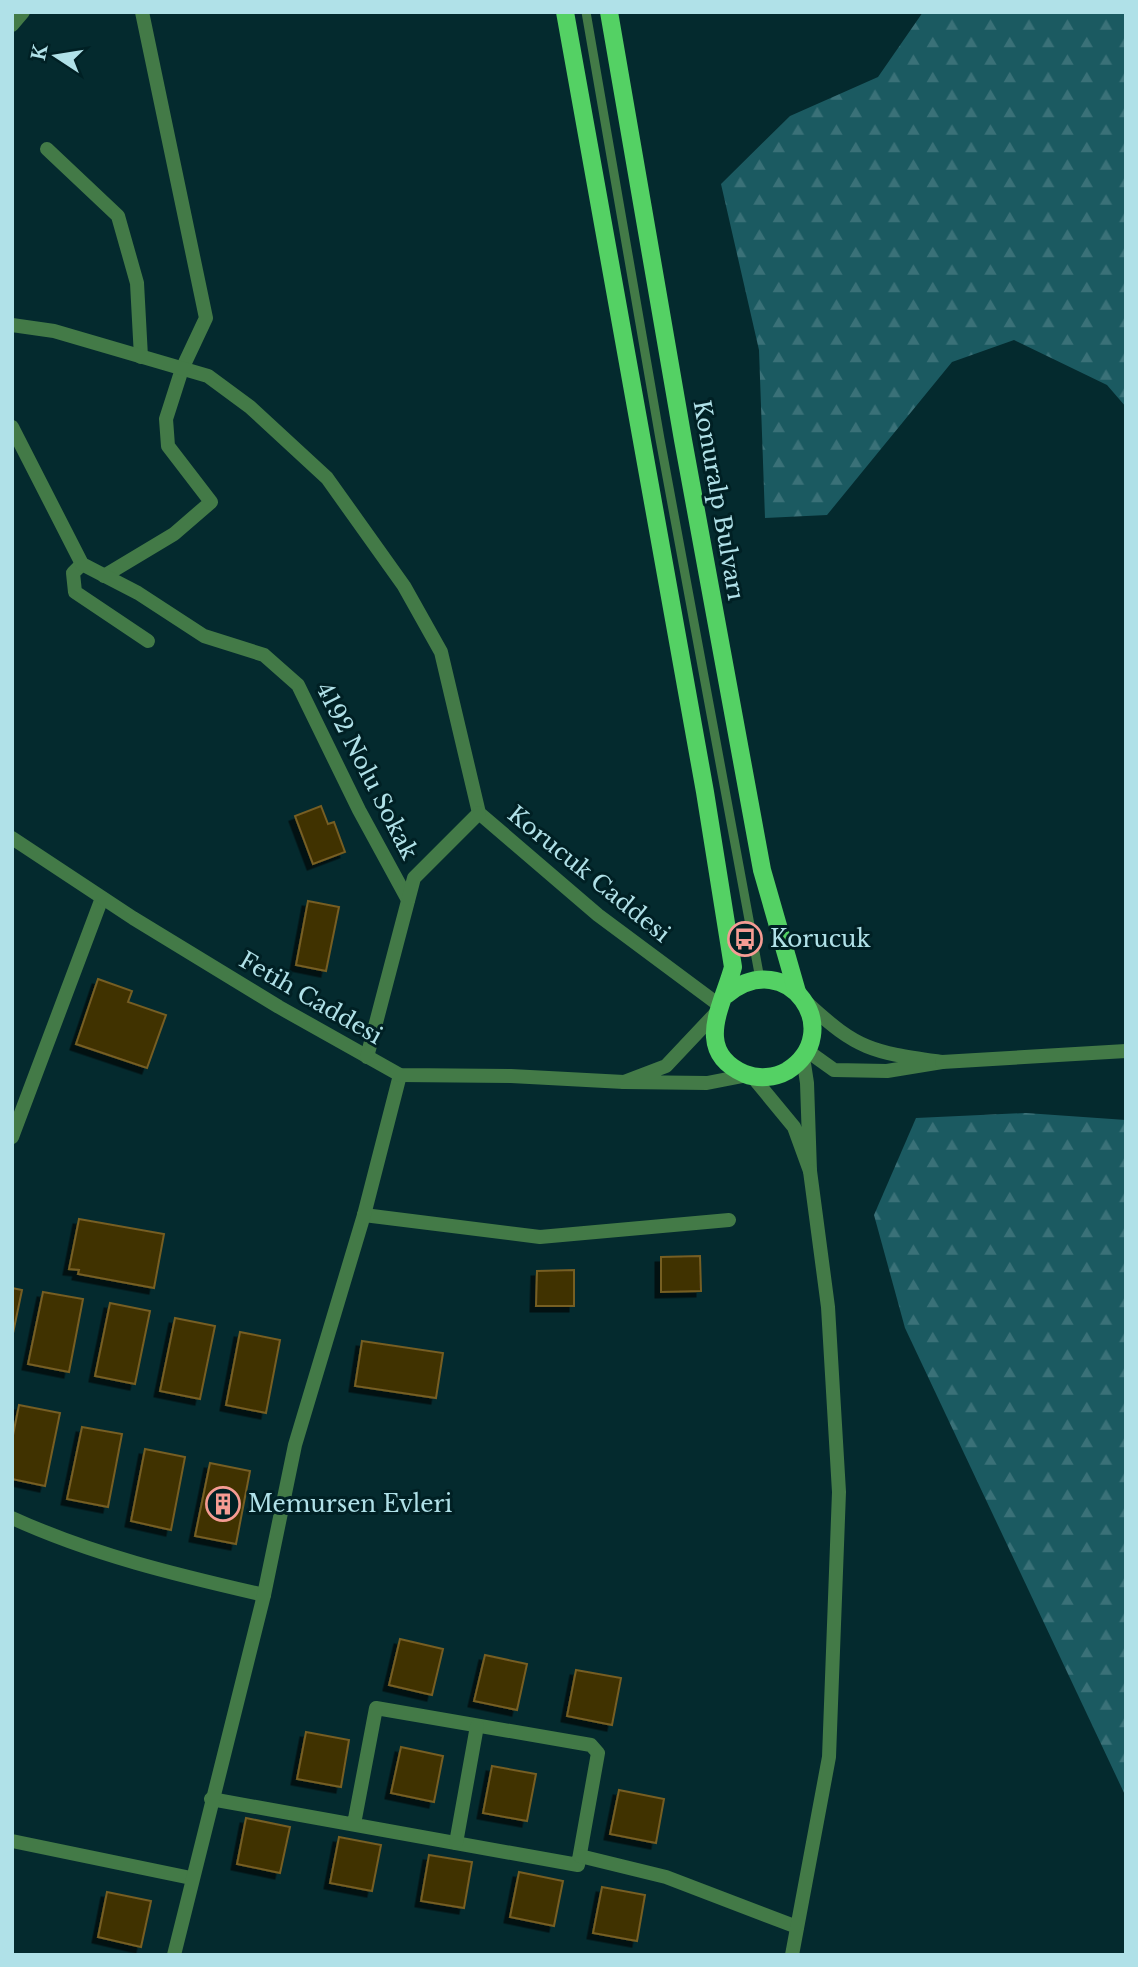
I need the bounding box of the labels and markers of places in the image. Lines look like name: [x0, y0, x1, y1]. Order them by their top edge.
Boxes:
bus stop icon: Korucuk: [726, 920, 764, 958]
place label: Korucuk: [770, 925, 871, 953]
building icon: Memursen Evleri: [204, 1485, 242, 1523]
place label: Memursen Evleri: [248, 1490, 452, 1518]

